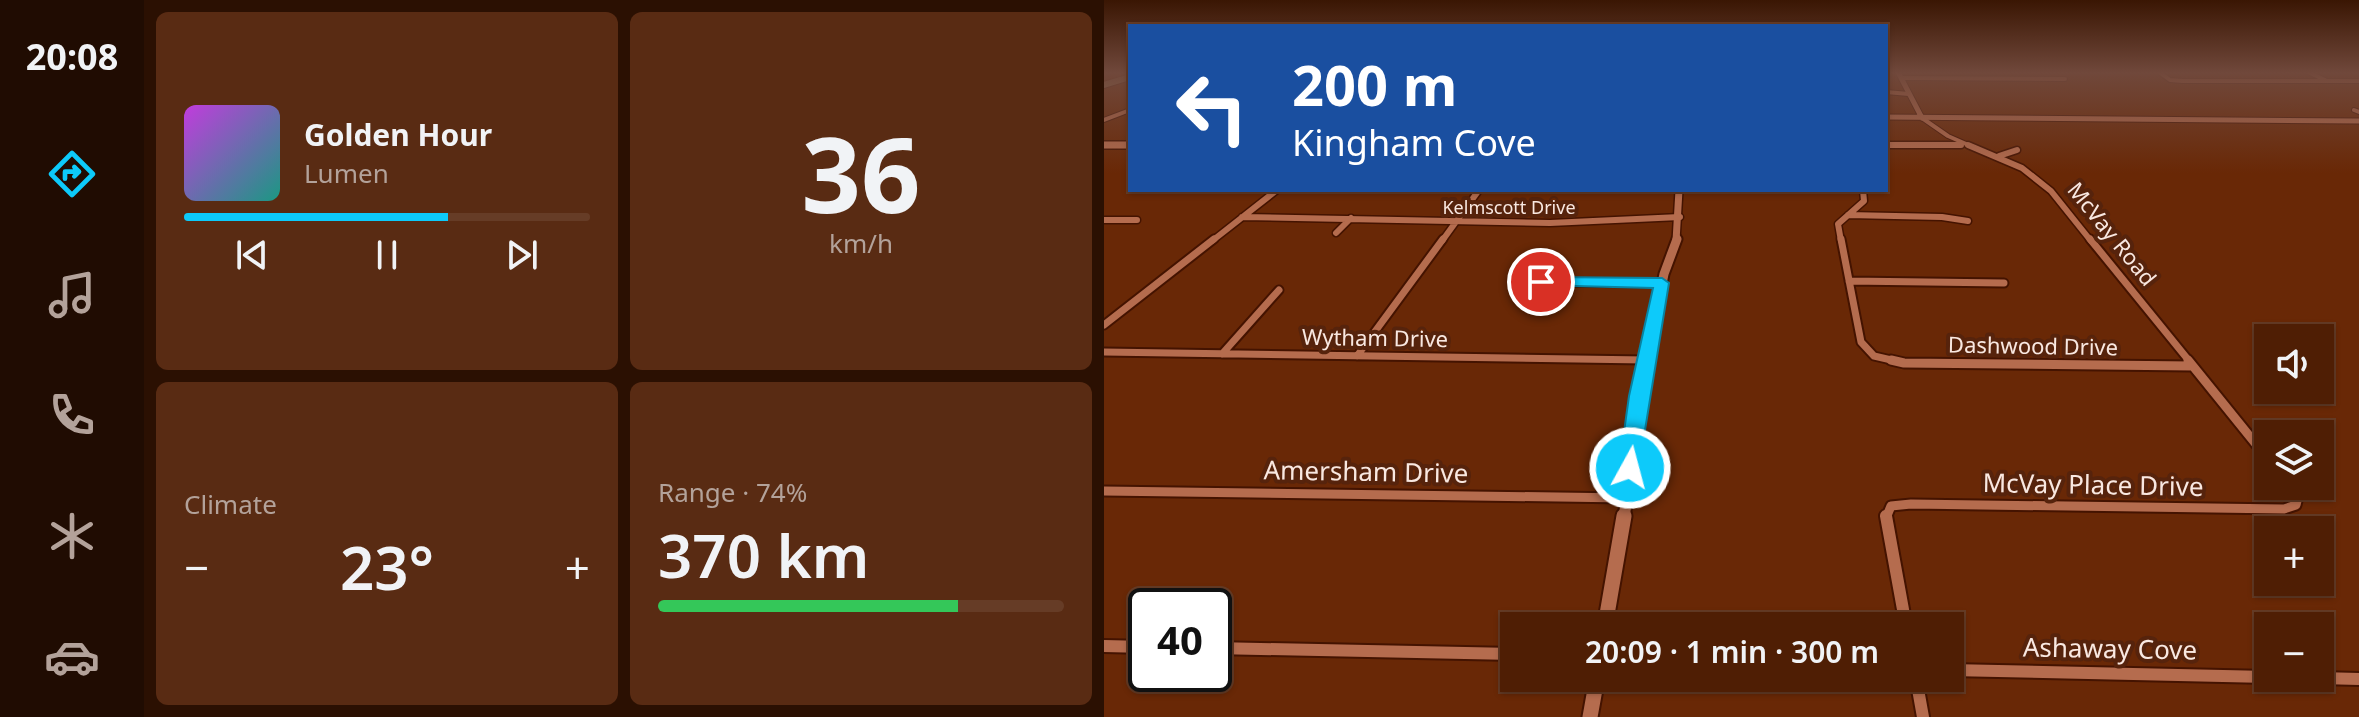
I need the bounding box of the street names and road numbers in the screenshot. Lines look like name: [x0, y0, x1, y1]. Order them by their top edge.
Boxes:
street label: McVay Road: [2062, 175, 2164, 292]
street label: Kelmscott Drive: [1442, 195, 1576, 219]
street label: Wytham Drive: [1302, 321, 1448, 353]
street label: Dashwood Drive: [1948, 329, 2118, 361]
street label: Amersham Drive: [1263, 451, 1469, 491]
street label: McVay Place Drive: [1982, 464, 2204, 504]
street label: Ashaway Cove: [2023, 628, 2197, 668]

